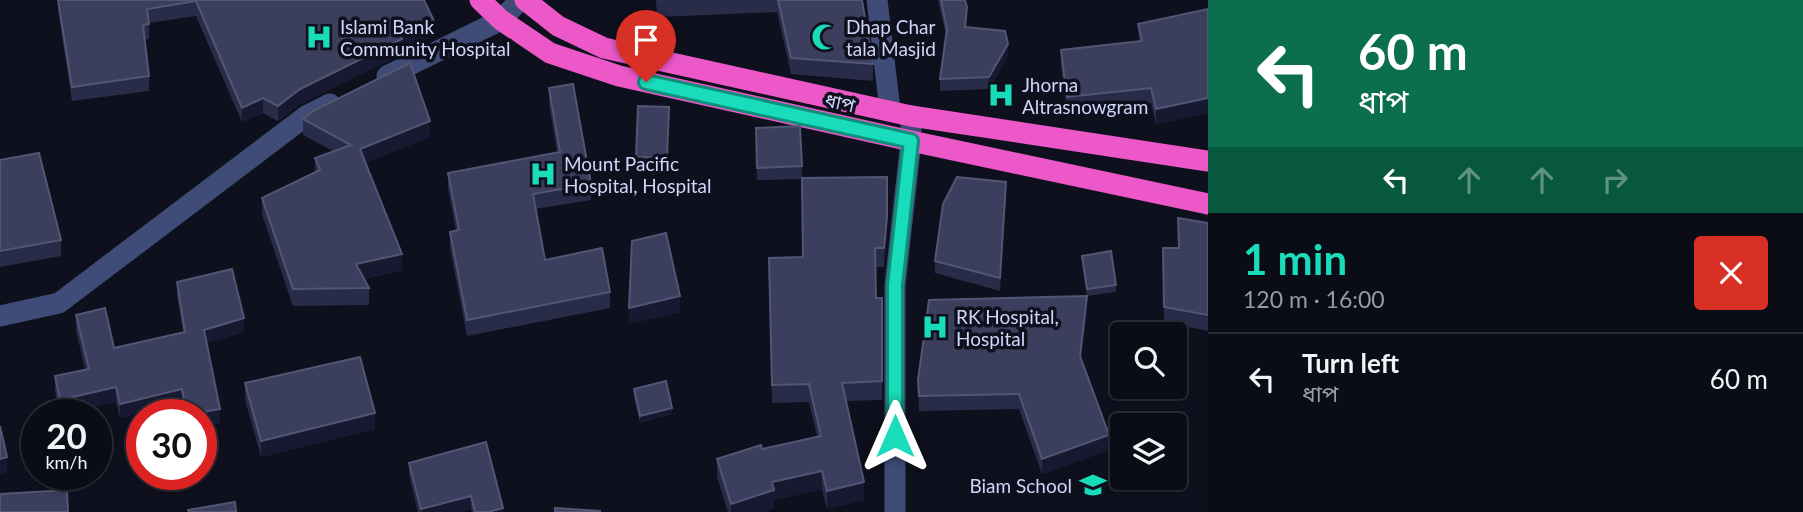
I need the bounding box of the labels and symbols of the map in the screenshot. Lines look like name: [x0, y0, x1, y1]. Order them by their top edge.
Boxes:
pin: [616, 10, 676, 82]
place label: Islami Bank Community Hospital: [340, 15, 510, 60]
place label: Dhap Char tala Masjid: [846, 15, 936, 60]
hospital icon: Islami Bank Community Hospital: [304, 22, 334, 52]
mosque icon: Dhap Char tala Masjid: [810, 22, 840, 52]
place label: Jhorna Altrasnowgram: [1022, 73, 1148, 118]
hospital icon: Jhorna Altrasnowgram: [986, 80, 1016, 110]
street label: ধাপ: [823, 87, 858, 117]
place label: Mount Pacific Hospital, Hospital: [564, 152, 712, 197]
hospital icon: Mount Pacific Hospital, Hospital: [528, 159, 558, 189]
place label: RK Hospital, Hospital: [956, 305, 1059, 350]
hospital icon: RK Hospital, Hospital: [920, 312, 950, 342]
speed limit sign: 30: [126, 399, 217, 490]
position arrow: [858, 399, 932, 473]
school or university icon: Biam School: [1078, 470, 1108, 500]
place label: Biam School: [969, 474, 1072, 497]

